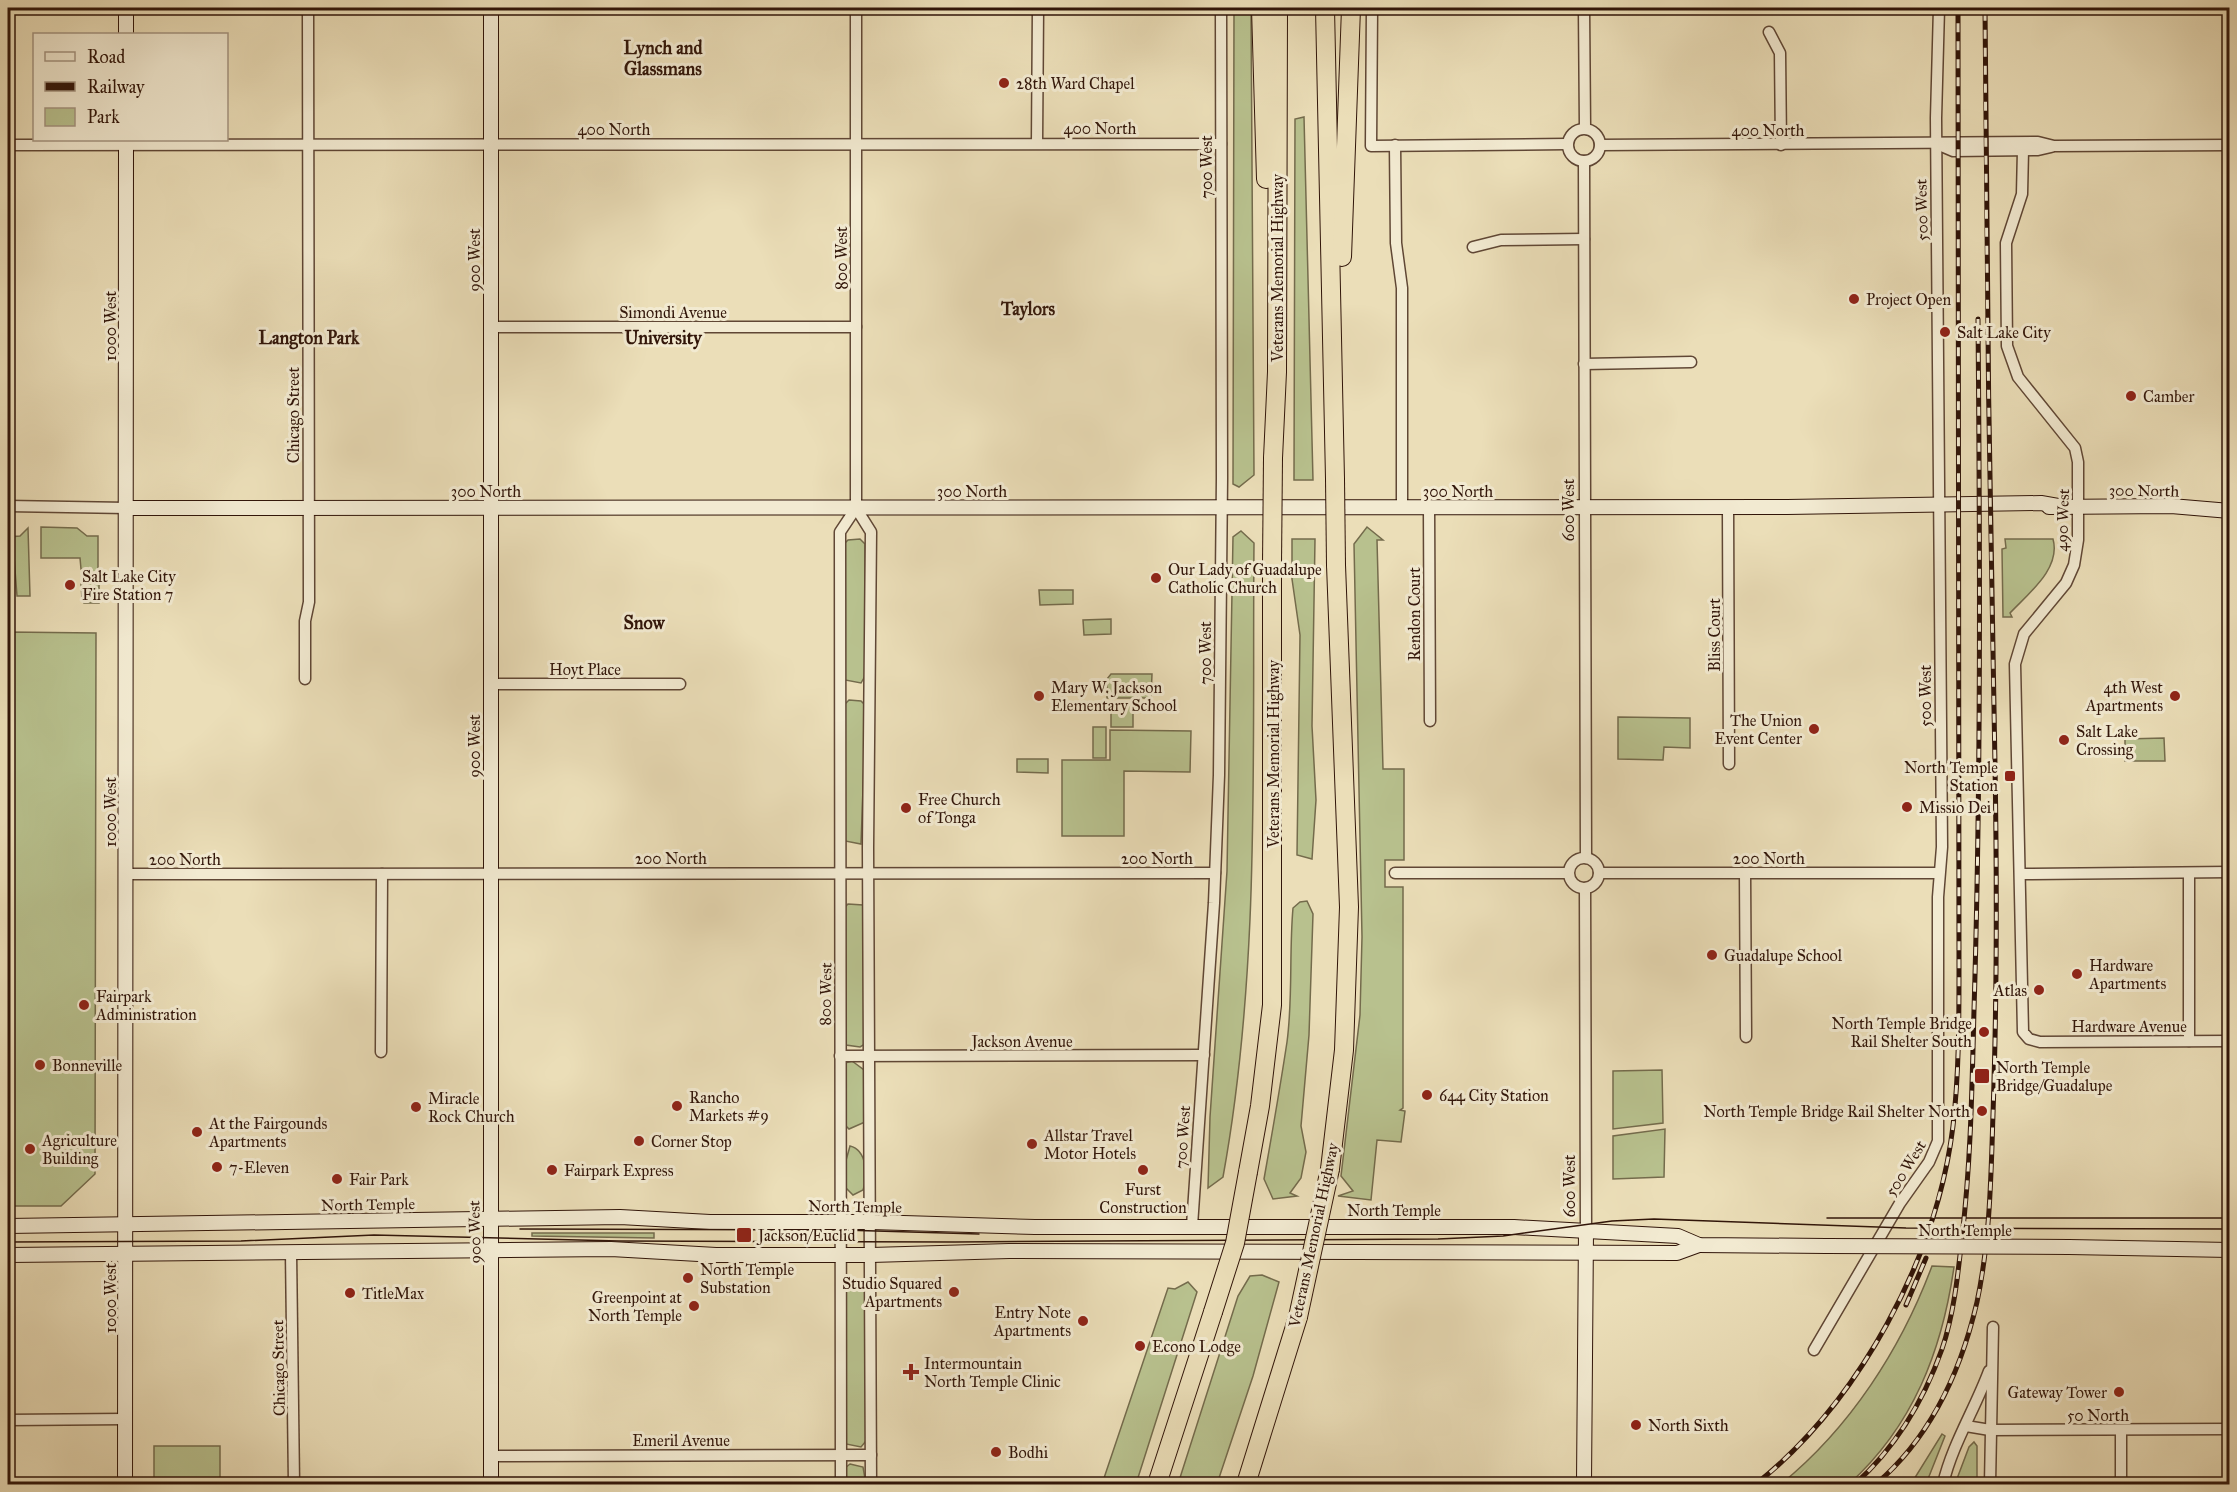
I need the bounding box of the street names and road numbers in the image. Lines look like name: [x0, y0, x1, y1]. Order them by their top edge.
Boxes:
street label: 400 North: [1064, 119, 1137, 138]
street label: 400 North: [578, 120, 651, 139]
street label: 400 North: [1732, 121, 1805, 140]
street label: 700 West: [1197, 135, 1216, 199]
street label: Veterans Memorial Highway: [1268, 173, 1288, 363]
street label: 500 West: [1911, 178, 1932, 241]
street label: 800 West: [832, 226, 851, 290]
street label: 900 West: [465, 228, 484, 292]
street label: 1000 West: [101, 291, 120, 361]
street label: Simondi Avenue: [619, 303, 727, 322]
street label: Chicago Street: [284, 366, 304, 463]
street label: 600 West: [1559, 478, 1578, 541]
street label: 300 North: [2109, 480, 2179, 501]
street label: 300 North: [451, 482, 521, 501]
street label: 300 North: [937, 482, 1007, 501]
street label: 300 North: [1423, 482, 1493, 501]
street label: 490 West: [2052, 488, 2073, 552]
street label: Rendon Court: [1405, 567, 1424, 661]
street label: Bliss Court: [1705, 598, 1724, 672]
street label: 700 West: [1196, 621, 1215, 685]
street label: Veterans Memorial Highway: [1264, 659, 1284, 849]
street label: Hoyt Place: [549, 660, 621, 679]
street label: 500 West: [1916, 665, 1935, 727]
street label: 900 West: [465, 714, 484, 778]
street label: 1000 West: [101, 777, 120, 847]
street label: 200 North: [635, 849, 707, 868]
street label: 200 North: [1121, 849, 1193, 868]
street label: 200 North: [1733, 849, 1805, 868]
street label: 200 North: [149, 850, 221, 869]
street label: 800 West: [815, 962, 836, 1026]
street label: Hardware Avenue: [2071, 1017, 2187, 1036]
street label: Jackson Avenue: [969, 1032, 1073, 1052]
street label: 700 West: [1171, 1104, 1194, 1169]
street label: 500 West: [1881, 1137, 1930, 1200]
street label: Veterans Memorial Highway: [1284, 1141, 1343, 1330]
street label: 600 West: [1560, 1154, 1579, 1217]
street label: North Temple: [321, 1194, 416, 1215]
street label: North Temple: [808, 1196, 903, 1217]
street label: 900 West: [464, 1200, 485, 1264]
street label: North Temple: [1347, 1201, 1441, 1220]
street label: North Temple: [1918, 1221, 2012, 1240]
street label: 1000 West: [101, 1263, 120, 1333]
street label: Chicago Street: [268, 1319, 290, 1416]
street label: 50 North: [2067, 1406, 2129, 1425]
street label: Emeril Avenue: [632, 1431, 730, 1450]

